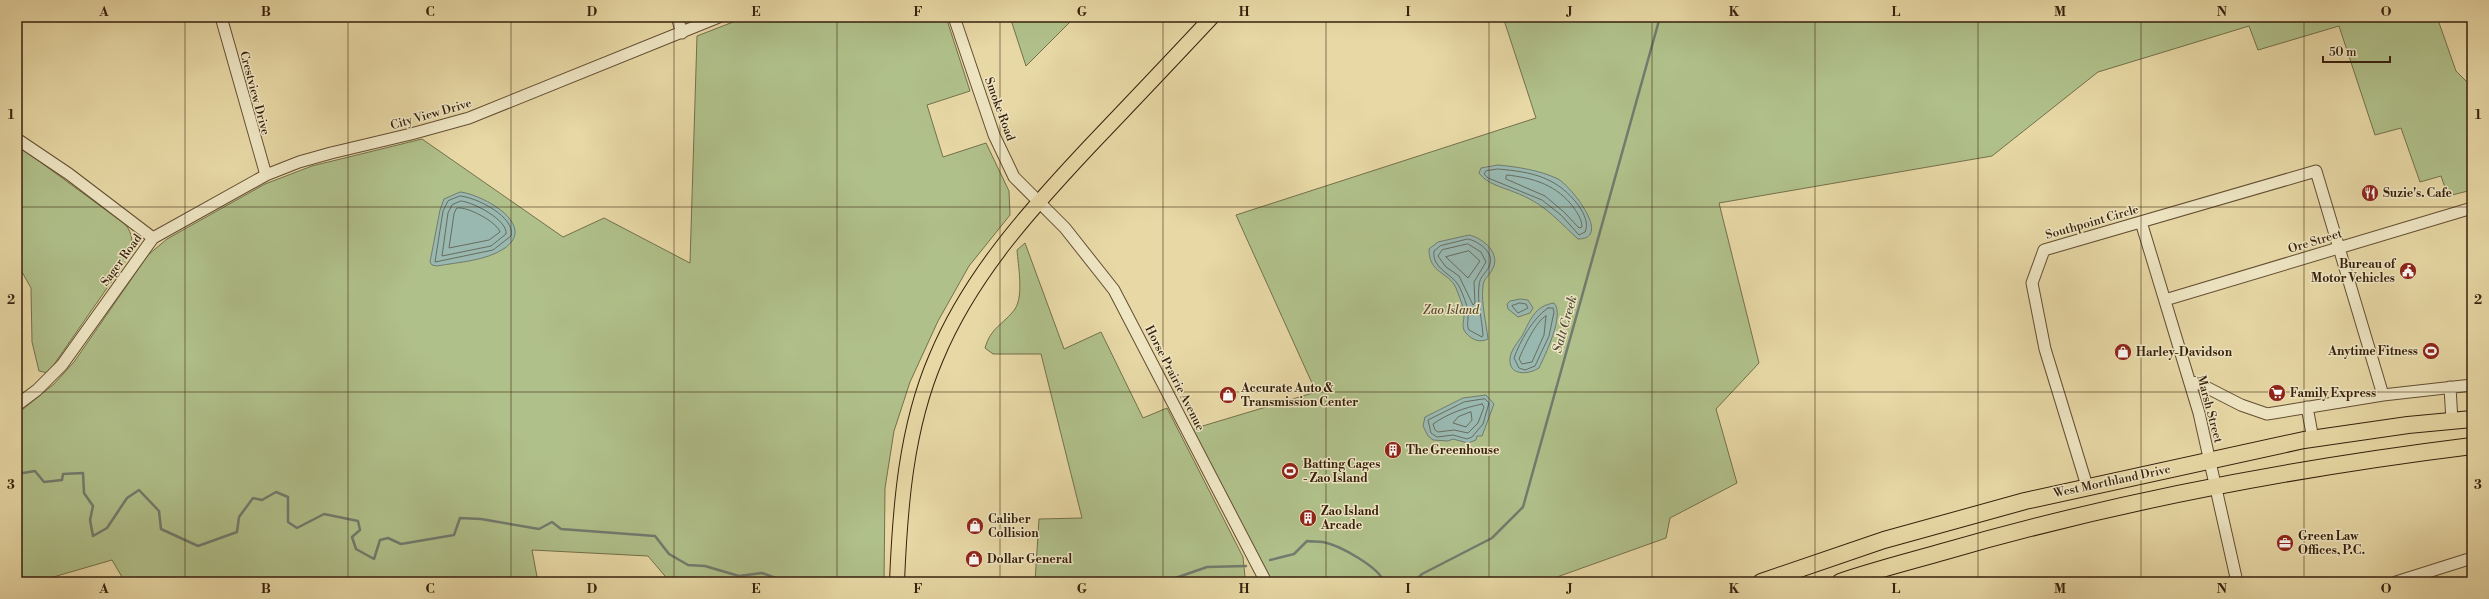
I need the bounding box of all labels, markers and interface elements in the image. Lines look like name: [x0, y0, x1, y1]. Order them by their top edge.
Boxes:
text: A: [98, 4, 109, 20]
text: B: [261, 4, 271, 20]
text: C: [425, 4, 435, 20]
text: D: [587, 4, 597, 20]
text: E: [751, 4, 761, 20]
text: F: [913, 4, 923, 20]
text: G: [1077, 4, 1088, 20]
text: H: [1239, 4, 1250, 20]
text: I: [1405, 4, 1411, 20]
text: J: [1565, 4, 1573, 20]
text: K: [1729, 4, 1740, 20]
text: L: [1892, 4, 1901, 20]
text: M: [2054, 4, 2066, 20]
text: N: [2217, 4, 2228, 20]
text: O: [2381, 4, 2392, 20]
scale bar: [2323, 38, 2390, 64]
text: 50 m: [2329, 45, 2357, 60]
street label: Crestview Drive: [236, 50, 273, 137]
street label: Smoke Road: [981, 75, 1018, 143]
street label: City View Drive: [389, 96, 473, 133]
text: 1: [8, 107, 15, 123]
text: 1: [2475, 107, 2482, 123]
restaurant icon: Suzie's. Cafe: [2360, 183, 2380, 203]
place label: Suzie's. Cafe: [2383, 186, 2452, 201]
street label: Southpoint Circle: [2044, 202, 2141, 243]
street label: Ore Street: [2286, 226, 2345, 257]
street label: Sager Road: [98, 231, 145, 289]
place label: Bureau of Motor Vehicles: [2311, 257, 2397, 286]
public building icon: Bureau of Motor Vehicles: [2398, 261, 2418, 281]
text: 2: [7, 292, 15, 308]
text: 2: [2474, 292, 2482, 308]
water label: Salt Creek: [1549, 294, 1581, 355]
park label: Zao Island: [1423, 303, 1480, 318]
street label: Horse Prairie Avenue: [1141, 323, 1208, 433]
sports icon: Anytime Fitness: [2421, 341, 2441, 361]
shop icon: Harley-Davidson: [2113, 342, 2133, 362]
place label: Anytime Fitness: [2327, 344, 2418, 359]
place label: Harley-Davidson: [2136, 345, 2233, 360]
street label: Marsh Street: [2193, 374, 2226, 445]
place label: Accurate Auto & Transmission Center: [1240, 381, 1358, 410]
supermarket icon: Family Express: [2267, 383, 2287, 403]
shop icon: Accurate Auto & Transmission Center: [1218, 385, 1238, 405]
place label: Family Express: [2290, 386, 2376, 401]
building icon: The Greenhouse: [1383, 440, 1403, 460]
place label: The Greenhouse: [1406, 443, 1500, 458]
place label: Batting Cages - Zao Island: [1303, 457, 1380, 486]
sports icon: Batting Cages - Zao Island: [1280, 461, 1300, 481]
street label: West Morthland Drive: [2051, 462, 2172, 501]
text: 3: [7, 477, 15, 493]
text: 3: [2474, 477, 2482, 493]
place label: Zao Island Arcade: [1320, 504, 1380, 533]
building icon: Zao Island Arcade: [1298, 508, 1318, 528]
place label: Caliber Collision: [988, 512, 1039, 541]
shop icon: Caliber Collision: [965, 516, 985, 536]
place label: Green Law Offices, P.C.: [2298, 529, 2365, 558]
office icon: Green Law Offices, P.C.: [2275, 533, 2295, 553]
shop icon: Dollar General: [964, 549, 984, 569]
place label: Dollar General: [987, 552, 1072, 567]
text: A: [98, 581, 109, 597]
text: B: [261, 581, 271, 597]
text: C: [425, 581, 435, 597]
text: D: [587, 581, 597, 597]
text: E: [751, 581, 761, 597]
text: F: [913, 581, 923, 597]
text: G: [1077, 581, 1088, 597]
text: H: [1239, 581, 1250, 597]
text: I: [1405, 581, 1411, 597]
text: J: [1565, 581, 1573, 597]
text: K: [1729, 581, 1740, 597]
text: L: [1892, 581, 1901, 597]
text: M: [2054, 581, 2066, 597]
text: N: [2217, 581, 2228, 597]
text: O: [2381, 581, 2392, 597]

